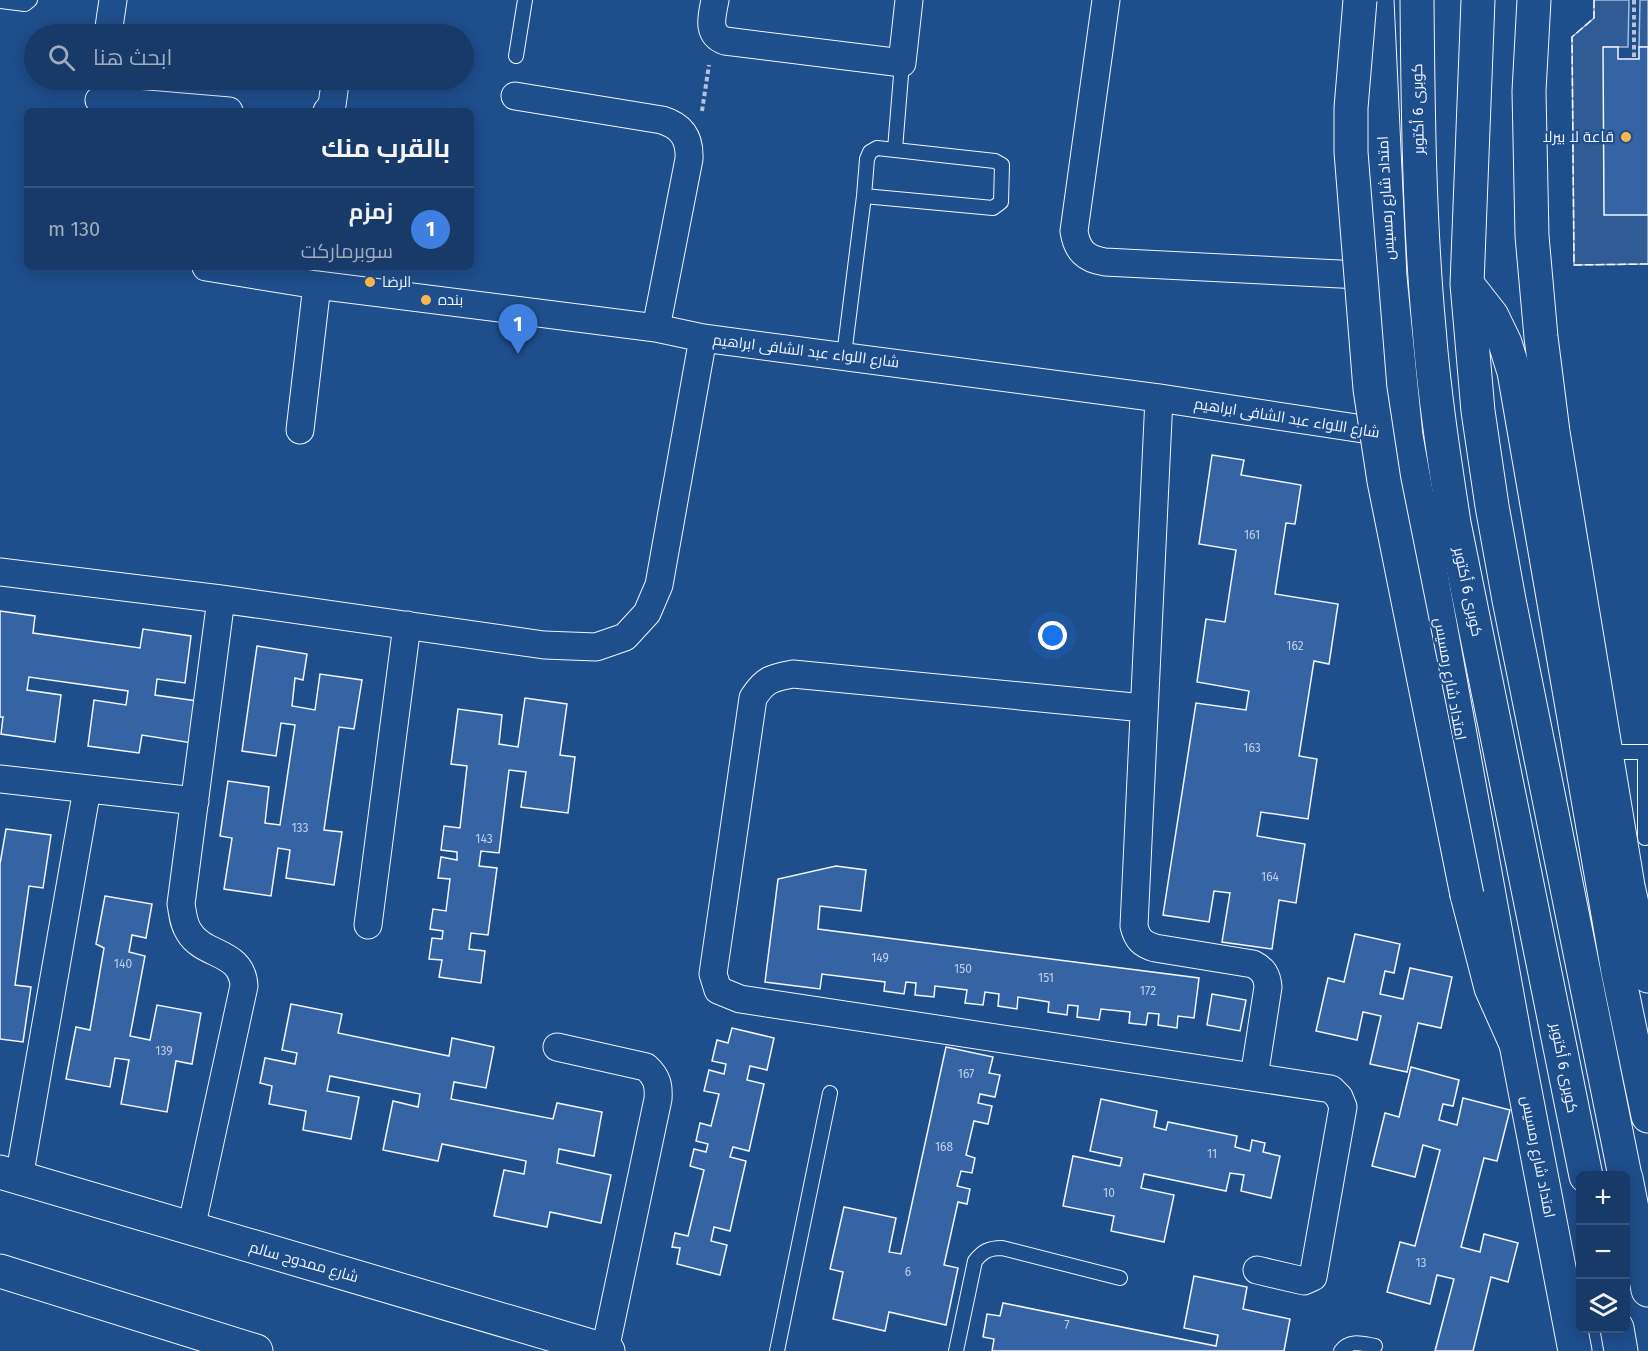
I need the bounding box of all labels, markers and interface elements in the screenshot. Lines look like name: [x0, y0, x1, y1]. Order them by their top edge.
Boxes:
search box: [24, 24, 474, 90]
icon: search: [45, 41, 78, 74]
text: ابحث هنا: [93, 44, 172, 71]
street label: كوبرى 6 أكتوبر: [1407, 63, 1429, 156]
place label: قاعة لا بيرلا: [1543, 128, 1614, 146]
marker: قاعة لا بيرلا: [1619, 130, 1633, 144]
text: بالقرب منك: [321, 133, 450, 164]
street label: امتداد شارع رمسيس: [1374, 136, 1400, 260]
text: زمزم: [349, 198, 393, 225]
text: 130 m: [48, 217, 100, 241]
text: 1: [426, 217, 435, 241]
text: سوبرماركت: [301, 239, 393, 263]
place label: الرضا: [382, 273, 411, 291]
marker: الرضا: [363, 275, 377, 289]
place label: بنده: [438, 291, 463, 309]
marker: بنده: [419, 293, 433, 307]
pin: 1: [498, 304, 538, 354]
street label: شارع اللواء عبد الشافى ابراهيم: [712, 331, 900, 373]
street label: شارع اللواء عبد الشافى ابراهيم: [1193, 394, 1381, 444]
house number: 161: [1244, 528, 1260, 542]
street label: كوبرى 6 أكتوبر: [1449, 544, 1487, 639]
street label: امتداد شارع رمسيس: [1428, 616, 1470, 742]
your location: [1038, 621, 1067, 650]
house number: 162: [1286, 639, 1304, 653]
house number: 163: [1243, 741, 1261, 755]
house number: 133: [291, 821, 309, 835]
house number: 143: [475, 832, 493, 846]
house number: 164: [1261, 870, 1280, 884]
house number: 149: [871, 951, 889, 965]
house number: 140: [114, 957, 132, 971]
house number: 150: [954, 962, 972, 976]
house number: 151: [1038, 971, 1054, 985]
house number: 172: [1140, 984, 1156, 998]
street label: كوبرى 6 أكتوبر: [1545, 1020, 1582, 1115]
house number: 139: [155, 1044, 173, 1058]
house number: 167: [958, 1067, 974, 1081]
street label: امتداد شارع رمسيس: [1515, 1094, 1559, 1220]
house number: 168: [935, 1140, 953, 1154]
house number: 11: [1207, 1147, 1217, 1161]
map controls: [1576, 1171, 1630, 1333]
button: +: [1576, 1171, 1630, 1225]
house number: 10: [1103, 1186, 1115, 1200]
button: −: [1576, 1225, 1630, 1279]
street label: شارع ممدوح سالم: [247, 1238, 361, 1288]
house number: 13: [1415, 1256, 1427, 1270]
house number: 6: [905, 1265, 911, 1279]
button: layers: [1576, 1279, 1630, 1333]
house number: 7: [1064, 1318, 1070, 1332]

